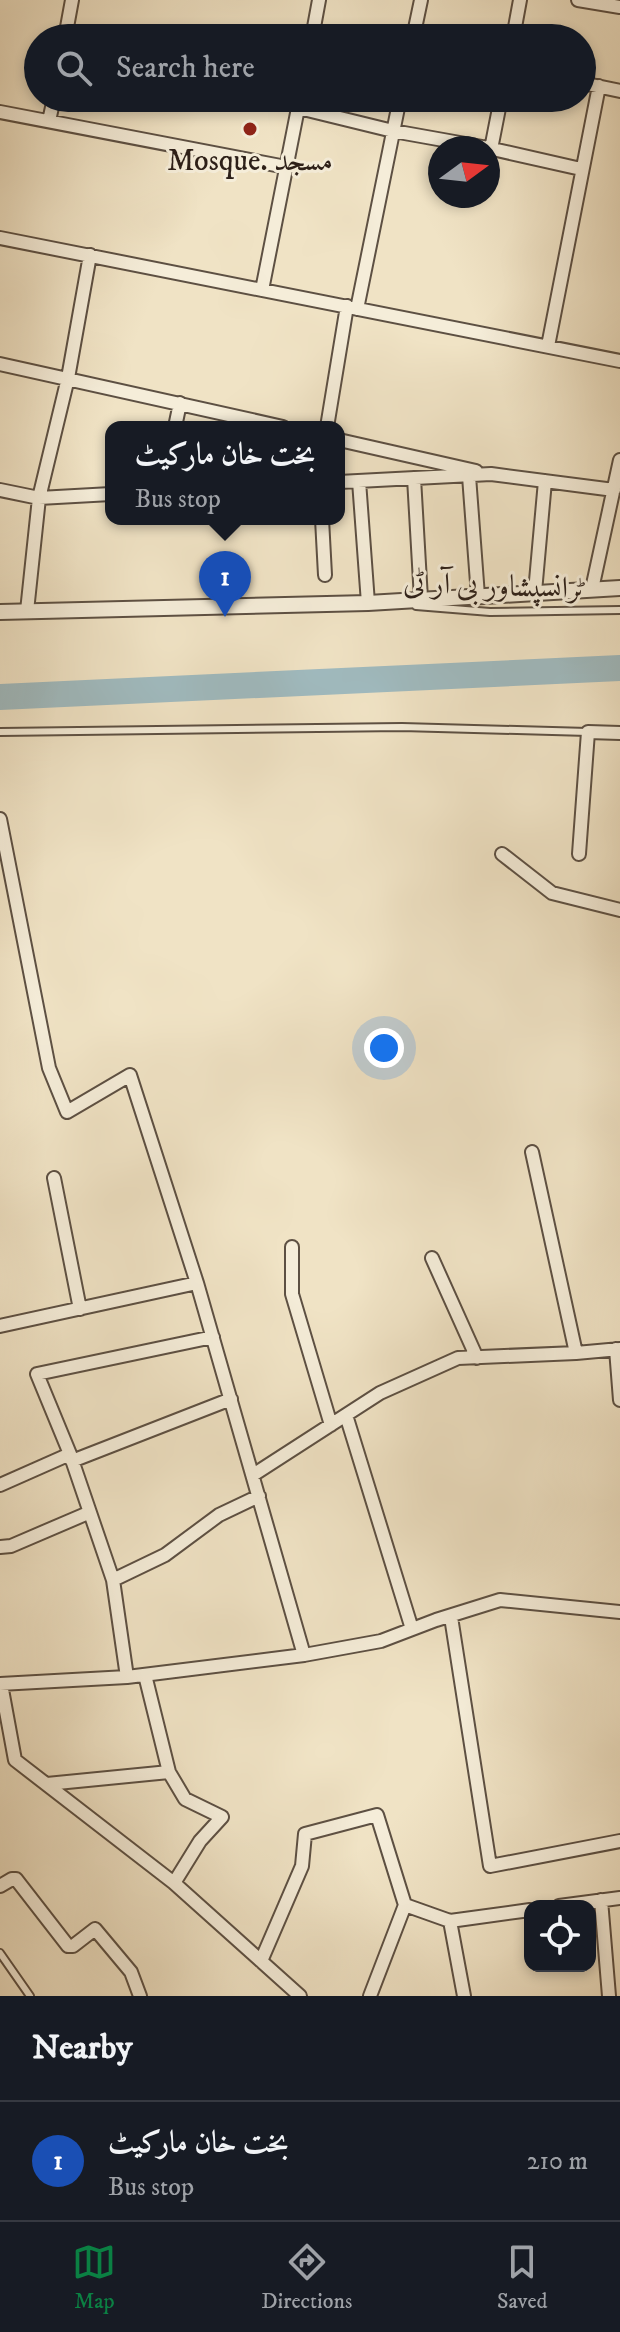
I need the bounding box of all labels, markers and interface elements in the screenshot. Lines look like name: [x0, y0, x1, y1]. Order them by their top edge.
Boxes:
search box: [24, 24, 596, 112]
icon: search: [52, 46, 96, 90]
text: Search here: [116, 50, 255, 87]
marker: Mosque. مسجد: [241, 120, 259, 138]
north arrow: [428, 136, 500, 208]
place label: Mosque. مسجد: [167, 143, 333, 180]
popup: [105, 421, 345, 525]
text: بخت خان مارکیٹ: [135, 437, 315, 474]
text: Bus stop: [135, 483, 221, 516]
pin: 1: [199, 551, 251, 617]
street label: ٹرانسپشاور بی آر ٹی: [403, 564, 587, 609]
your location: [364, 1028, 404, 1068]
map controls: [524, 1900, 596, 1972]
button: locate: [524, 1900, 596, 1972]
text: Nearby: [32, 2027, 133, 2069]
text: بخت خان مارکیٹ: [108, 2125, 289, 2162]
text: 1: [53, 2145, 63, 2178]
text: 210 m: [527, 2145, 588, 2178]
text: Bus stop: [108, 2171, 194, 2204]
tab: Map: [72, 2240, 116, 2315]
tab: Directions: [261, 2240, 352, 2315]
tab: Saved: [497, 2240, 548, 2315]

